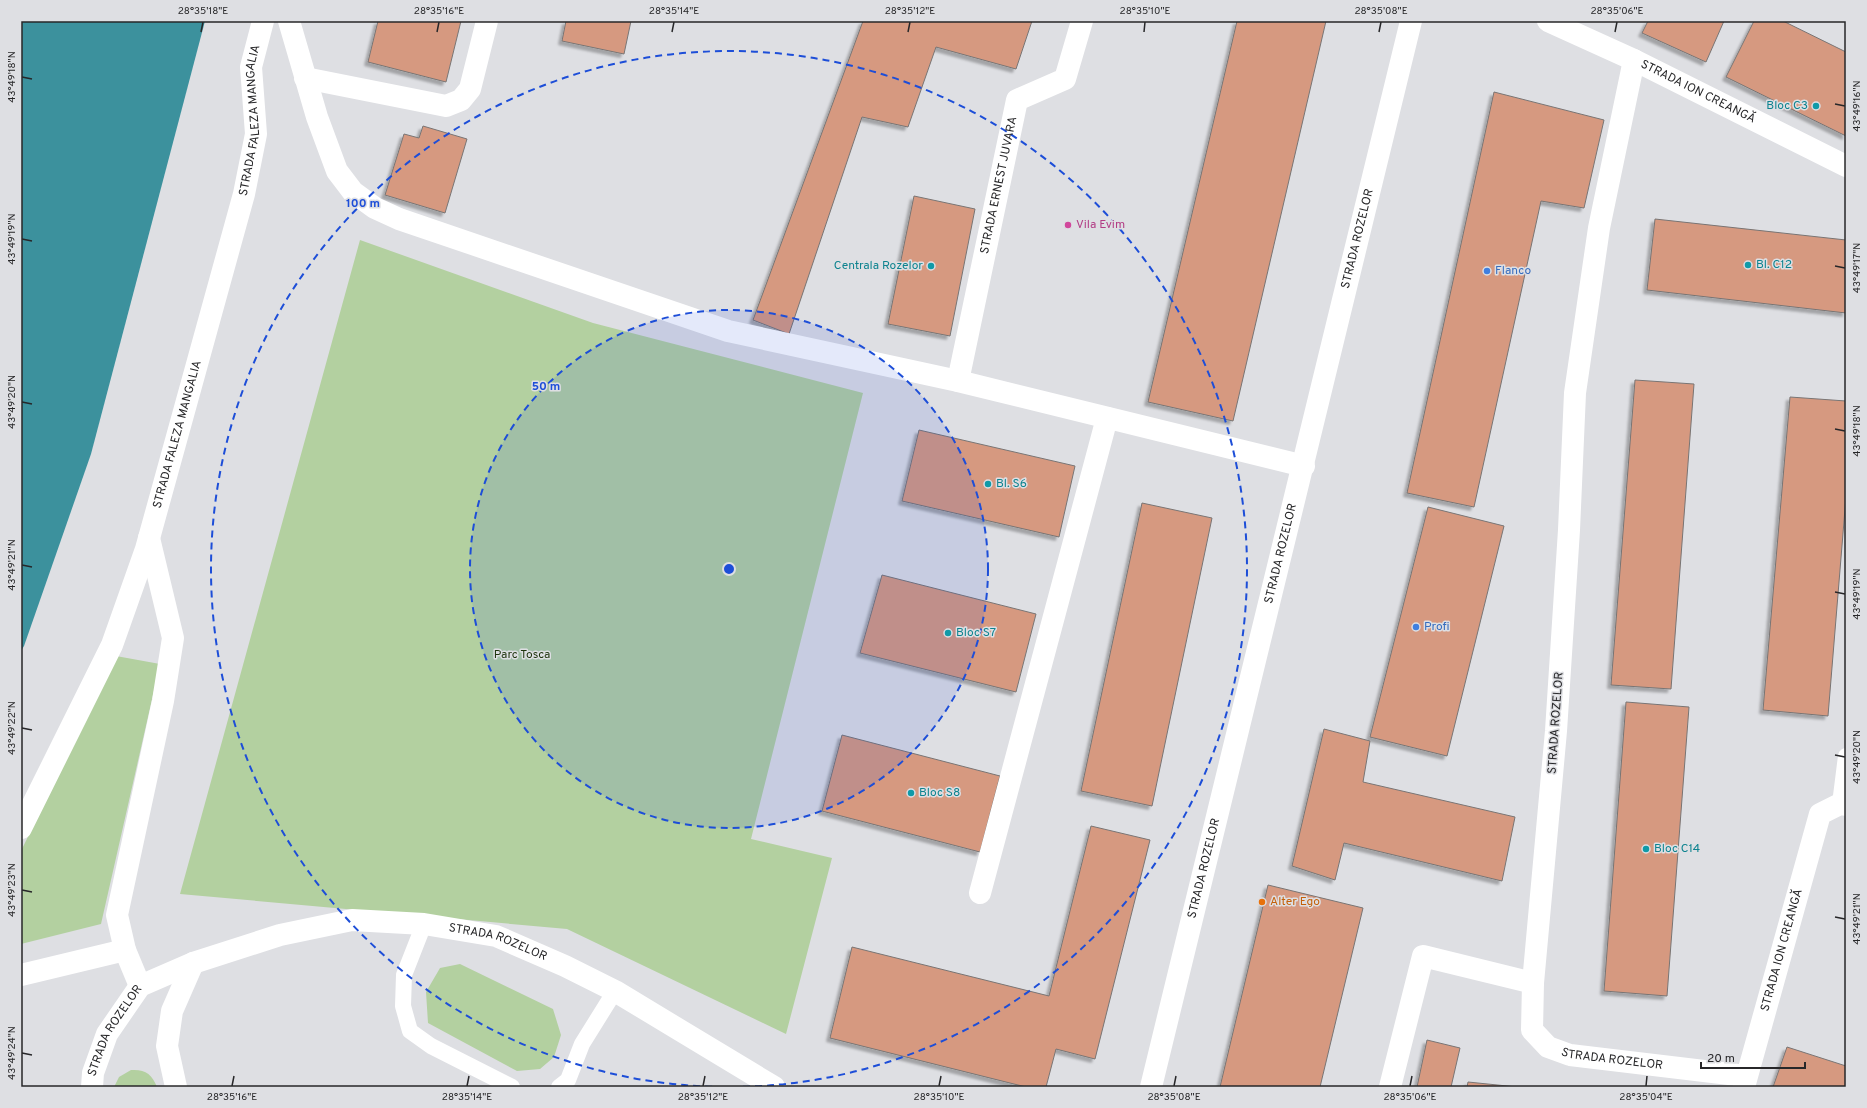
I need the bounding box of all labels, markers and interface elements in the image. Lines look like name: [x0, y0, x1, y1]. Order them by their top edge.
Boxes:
text: 28°35'18"E: [178, 5, 228, 18]
text: 28°35'16"E: [414, 5, 464, 18]
text: 28°35'14"E: [649, 5, 699, 18]
text: 28°35'12"E: [885, 5, 935, 18]
text: 28°35'10"E: [1120, 5, 1170, 18]
text: 28°35'08"E: [1354, 5, 1408, 18]
text: 28°35'06"E: [1590, 5, 1644, 18]
street label: STRADA FALEZA MANGALIA: [236, 43, 264, 197]
text: 43°49'18"N: [6, 51, 19, 103]
street label: STRADA ION CREANGĂ: [1638, 57, 1758, 127]
text: 43°49'16"N: [1851, 80, 1864, 132]
place label: Bloc C3: [1766, 98, 1808, 114]
marker: Bloc C3: [1811, 101, 1821, 111]
street label: STRADA ERNEST JUVARA: [977, 115, 1021, 255]
street label: STRADA ROZELOR: [1338, 187, 1378, 291]
text: 100 m: [346, 196, 380, 212]
text: 43°49'19"N: [6, 213, 19, 265]
place label: Vila Evim: [1076, 217, 1125, 233]
marker: Vila Evim: [1063, 220, 1073, 230]
text: 43°49'17"N: [1851, 243, 1864, 293]
place label: Bl. C12: [1756, 257, 1792, 273]
place label: Centrala Rozelor: [834, 258, 923, 274]
marker: Bl. C12: [1743, 260, 1753, 270]
marker: Centrala Rozelor: [926, 261, 936, 271]
place label: Flanco: [1495, 263, 1531, 279]
marker: Flanco: [1482, 266, 1492, 276]
street label: STRADA FALEZA MANGALIA: [150, 359, 206, 510]
text: 43°49'20"N: [6, 375, 19, 429]
text: 50 m: [532, 379, 560, 395]
text: 43°49'18"N: [1851, 405, 1864, 457]
place label: Bl. S6: [996, 476, 1027, 492]
marker: Bl. S6: [983, 479, 993, 489]
street label: STRADA ROZELOR: [1261, 502, 1301, 605]
text: 43°49'21"N: [6, 539, 19, 591]
centre of rings: [722, 562, 736, 576]
text: 43°49'19"N: [1851, 568, 1864, 620]
place label: Profi: [1424, 619, 1450, 635]
marker: Profi: [1411, 622, 1421, 632]
place label: Bloc S7: [956, 625, 996, 641]
marker: Bloc S7: [943, 628, 953, 638]
park label: Parc Tosca: [494, 647, 550, 663]
street label: STRADA ROZELOR: [1544, 671, 1568, 775]
text: 43°49'22"N: [6, 701, 19, 755]
text: 43°49'20"N: [1851, 730, 1864, 784]
place label: Bloc S8: [919, 785, 960, 801]
marker: Bloc S8: [906, 788, 916, 798]
street label: STRADA ROZELOR: [1184, 817, 1224, 920]
place label: Bloc C14: [1654, 841, 1700, 857]
marker: Bloc C14: [1641, 844, 1651, 854]
text: 43°49'23"N: [6, 863, 19, 917]
street label: STRADA ION CREANGĂ: [1757, 887, 1807, 1013]
text: 43°49'21"N: [1851, 893, 1864, 945]
place label: Alter Ego: [1270, 894, 1320, 910]
marker: Alter Ego: [1257, 897, 1267, 907]
street label: STRADA ROZELOR: [448, 920, 549, 965]
street label: STRADA ROZELOR: [84, 982, 146, 1079]
text: 43°49'24"N: [6, 1026, 19, 1080]
street label: STRADA ROZELOR: [1559, 1044, 1664, 1074]
scale bar: [1701, 1044, 1805, 1070]
text: 20 m: [1707, 1051, 1735, 1067]
text: 28°35'16"E: [207, 1091, 257, 1104]
text: 28°35'14"E: [442, 1091, 492, 1104]
text: 28°35'12"E: [678, 1091, 728, 1104]
text: 28°35'10"E: [914, 1091, 964, 1104]
text: 28°35'08"E: [1147, 1091, 1201, 1104]
text: 28°35'06"E: [1383, 1091, 1437, 1104]
text: 28°35'04"E: [1619, 1091, 1673, 1104]

